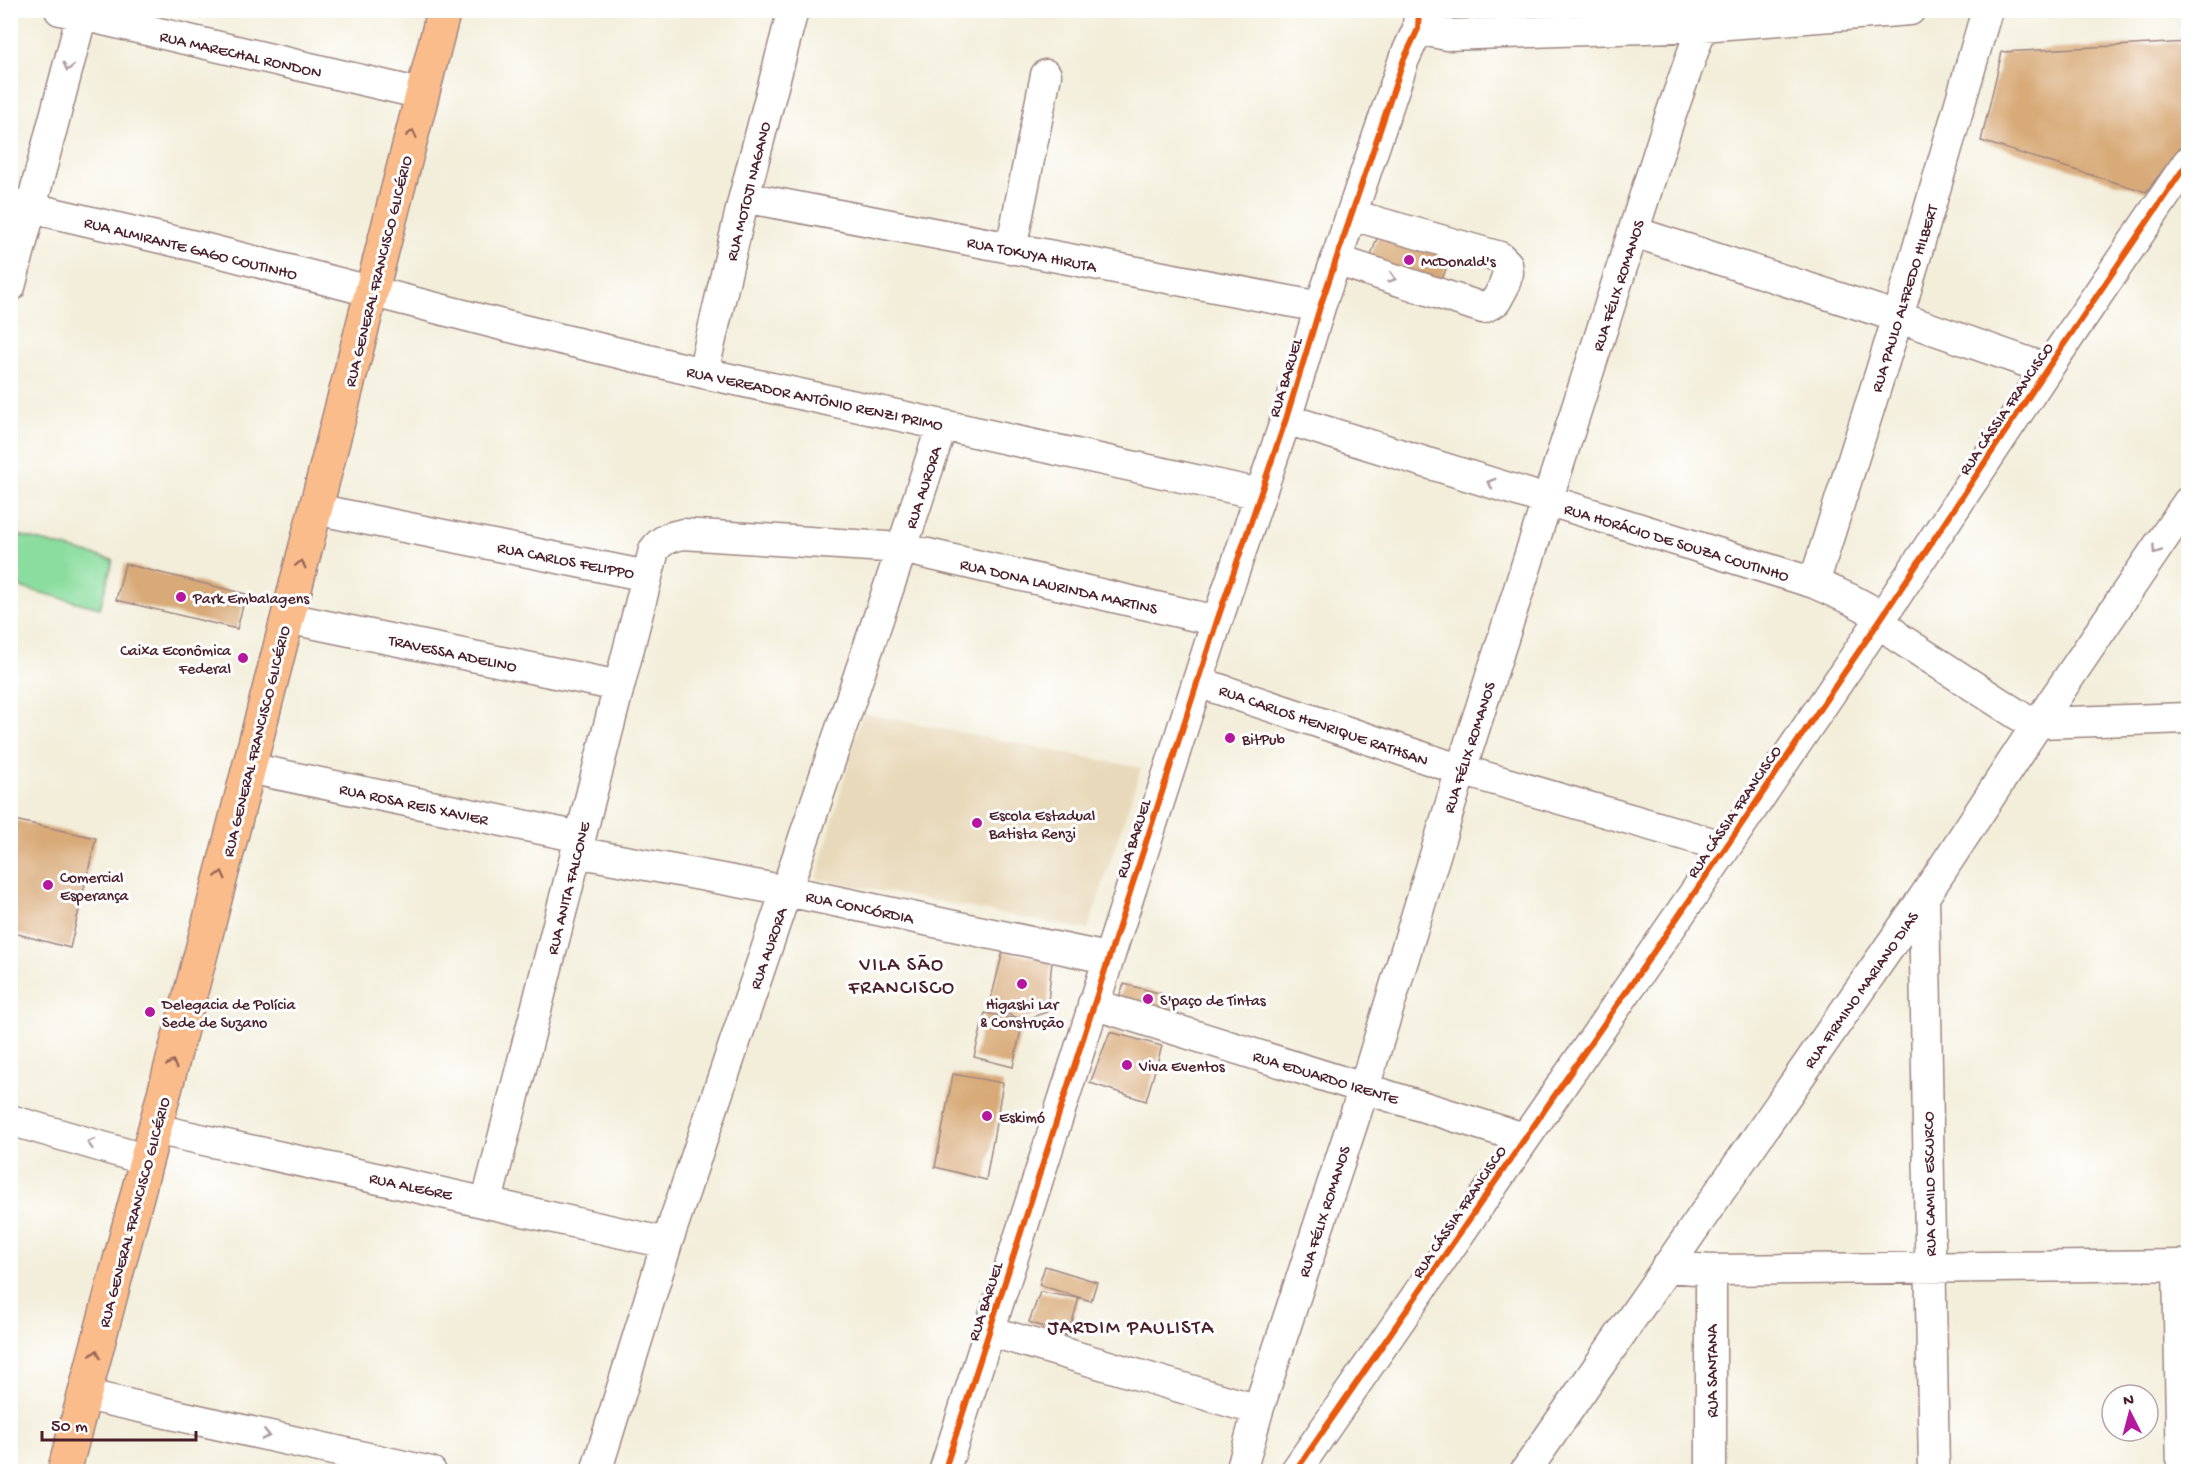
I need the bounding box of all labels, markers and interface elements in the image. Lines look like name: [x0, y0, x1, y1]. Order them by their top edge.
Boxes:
street label: RUA MARECHAL RONDON: [157, 29, 323, 84]
one-way arrow: [63, 61, 75, 72]
street label: RUA MOTOJI NAGANO: [724, 120, 777, 264]
one-way arrow: [405, 129, 417, 140]
street label: RUA GENERAL FRANCISCO GLICÉRIO: [342, 154, 418, 389]
street label: RUA PAULO ALFREDO HILBERT: [1869, 202, 1944, 395]
street label: RUA ALMIRANTE GAGO COUTINHO: [82, 215, 299, 286]
street label: RUA FÉLIX ROMANOS: [1590, 217, 1651, 354]
street label: RUA TOKUYA HIRUTA: [965, 235, 1099, 279]
marker: McDonald's: [1402, 253, 1416, 267]
place label: McDonald's: [1421, 254, 1497, 273]
one-way arrow: [1386, 271, 1397, 284]
street label: RUA BARUEL: [1266, 335, 1309, 420]
street label: RUA CÁSSIA FRANCISCO: [1956, 339, 2059, 480]
street label: RUA VEREADOR ANTÔNIO RENZI PRIMO: [684, 364, 945, 437]
street label: RUA AURORA: [903, 443, 948, 532]
one-way arrow: [1486, 478, 1497, 490]
street label: RUA HORÁCIO DE SOUZA COUTINHO: [1561, 500, 1791, 588]
street label: RUA CARLOS FELIPPO: [495, 540, 636, 585]
one-way arrow: [2152, 543, 2163, 554]
street label: RUA DONA LAURINDA MARTINS: [958, 556, 1159, 621]
one-way arrow: [294, 560, 307, 570]
marker: Park Embalagens: [174, 590, 188, 604]
place label: Park Embalagens: [192, 591, 310, 610]
street label: RUA GENERAL FRANCISCO GLICÉRIO: [220, 624, 296, 859]
street label: TRAVESSA ADELINO: [385, 632, 518, 678]
place label: Caixa Econômica Federal: [120, 643, 232, 680]
marker: Caixa Econômica Federal: [236, 651, 250, 665]
street label: RUA FÉLIX ROMANOS: [1441, 679, 1502, 816]
street label: RUA CARLOS HENRIQUE RATHSAN: [1216, 683, 1430, 772]
marker: BitPub: [1223, 731, 1237, 745]
place label: BitPub: [1241, 732, 1286, 751]
street label: RUA CÁSSIA FRANCISCO: [1684, 742, 1787, 883]
street label: RUA ROSA REIS XAVIER: [337, 781, 490, 832]
street label: RUA BARUEL: [1114, 796, 1157, 881]
place label: Escola Estadual Batista Renzi: [988, 808, 1095, 845]
marker: Escola Estadual Batista Renzi: [970, 816, 984, 830]
street label: RUA ANITA FALCONE: [545, 819, 596, 957]
place label: Comercial Esperança: [60, 870, 130, 907]
one-way arrow: [213, 870, 226, 880]
marker: Comercial Esperança: [41, 878, 55, 892]
street label: RUA CONCÓRDIA: [803, 889, 917, 930]
street label: RUA AURORA: [747, 904, 794, 993]
street label: RUA FIRMINO MARIANO DIAS: [1801, 908, 1925, 1073]
district label: VILA SÃO FRANCISCO: [848, 954, 955, 1001]
marker: Higashi Lar & Construção: [1015, 977, 1029, 991]
marker: S'paço de Tintas: [1141, 992, 1155, 1006]
place label: S'paço de Tintas: [1160, 993, 1267, 1012]
place label: Delegacia de Polícia Sede de Suzano: [161, 997, 296, 1034]
place label: Higashi Lar & Construção: [980, 997, 1064, 1034]
marker: Delegacia de Polícia Sede de Suzano: [143, 1005, 157, 1019]
street label: RUA EDUARDO IRENTE: [1250, 1048, 1401, 1111]
marker: Viva Eventos: [1120, 1058, 1134, 1072]
one-way arrow: [165, 1059, 177, 1070]
place label: Viva Eventos: [1138, 1059, 1226, 1078]
street label: RUA GENERAL FRANCISCO GLICÉRIO: [96, 1095, 176, 1330]
marker: Eskimó: [980, 1109, 994, 1123]
place label: Eskimó: [999, 1110, 1045, 1129]
street label: RUA CAMILO ESCURCO: [1921, 1111, 1942, 1257]
one-way arrow: [86, 1138, 97, 1150]
street label: RUA CÁSSIA FRANCISCO: [1409, 1142, 1512, 1283]
street label: RUA FÉLIX ROMANOS: [1296, 1143, 1357, 1280]
street label: RUA ALEGRE: [367, 1170, 455, 1207]
street label: RUA BARUEL: [966, 1259, 1009, 1344]
district label: JARDIM PAULISTA: [1047, 1318, 1215, 1341]
street label: RUA SANTANA: [1705, 1323, 1724, 1418]
one-way arrow: [89, 1350, 102, 1360]
north arrow: [2100, 1383, 2160, 1443]
text: N: [2123, 1392, 2136, 1412]
scale bar: [42, 1404, 196, 1442]
text: 50 m: [51, 1417, 88, 1438]
one-way arrow: [261, 1428, 271, 1441]

